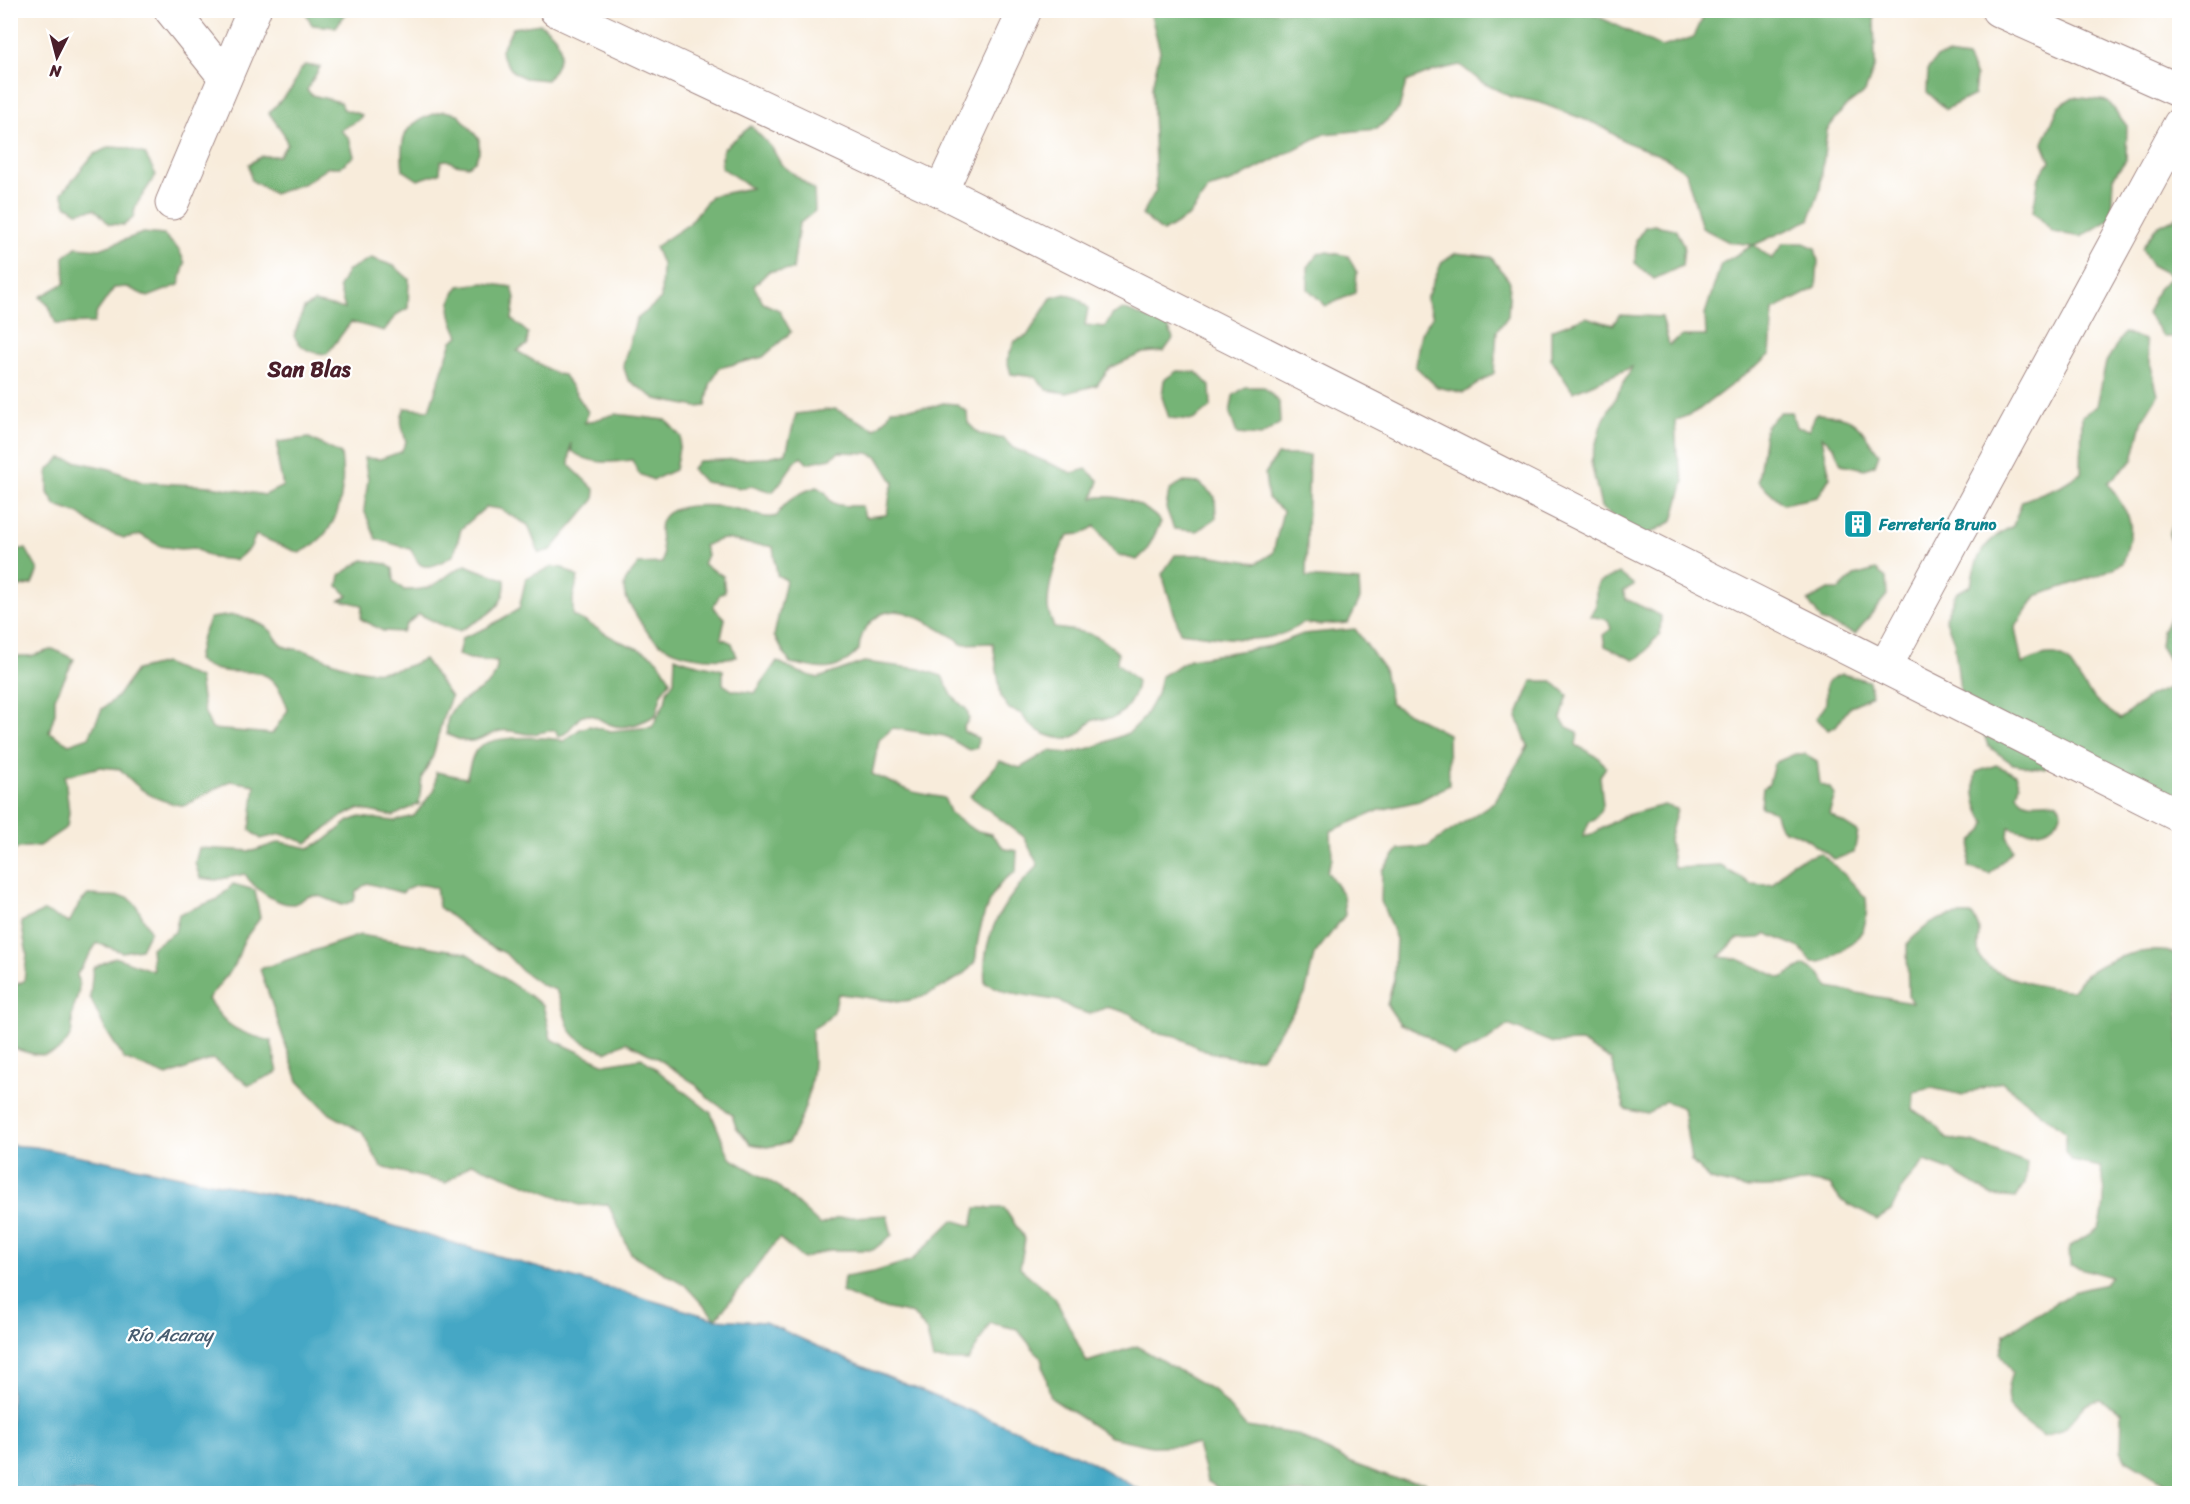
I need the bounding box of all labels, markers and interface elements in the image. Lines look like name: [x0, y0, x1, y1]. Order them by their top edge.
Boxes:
north arrow: [27, 27, 87, 87]
text: N: [48, 56, 64, 87]
district label: San Blas: [267, 350, 351, 389]
building icon: Ferretería Bruno: [1842, 508, 1874, 540]
place label: Ferretería Bruno: [1878, 510, 1997, 539]
water label: Río Acaray: [127, 1319, 215, 1351]

